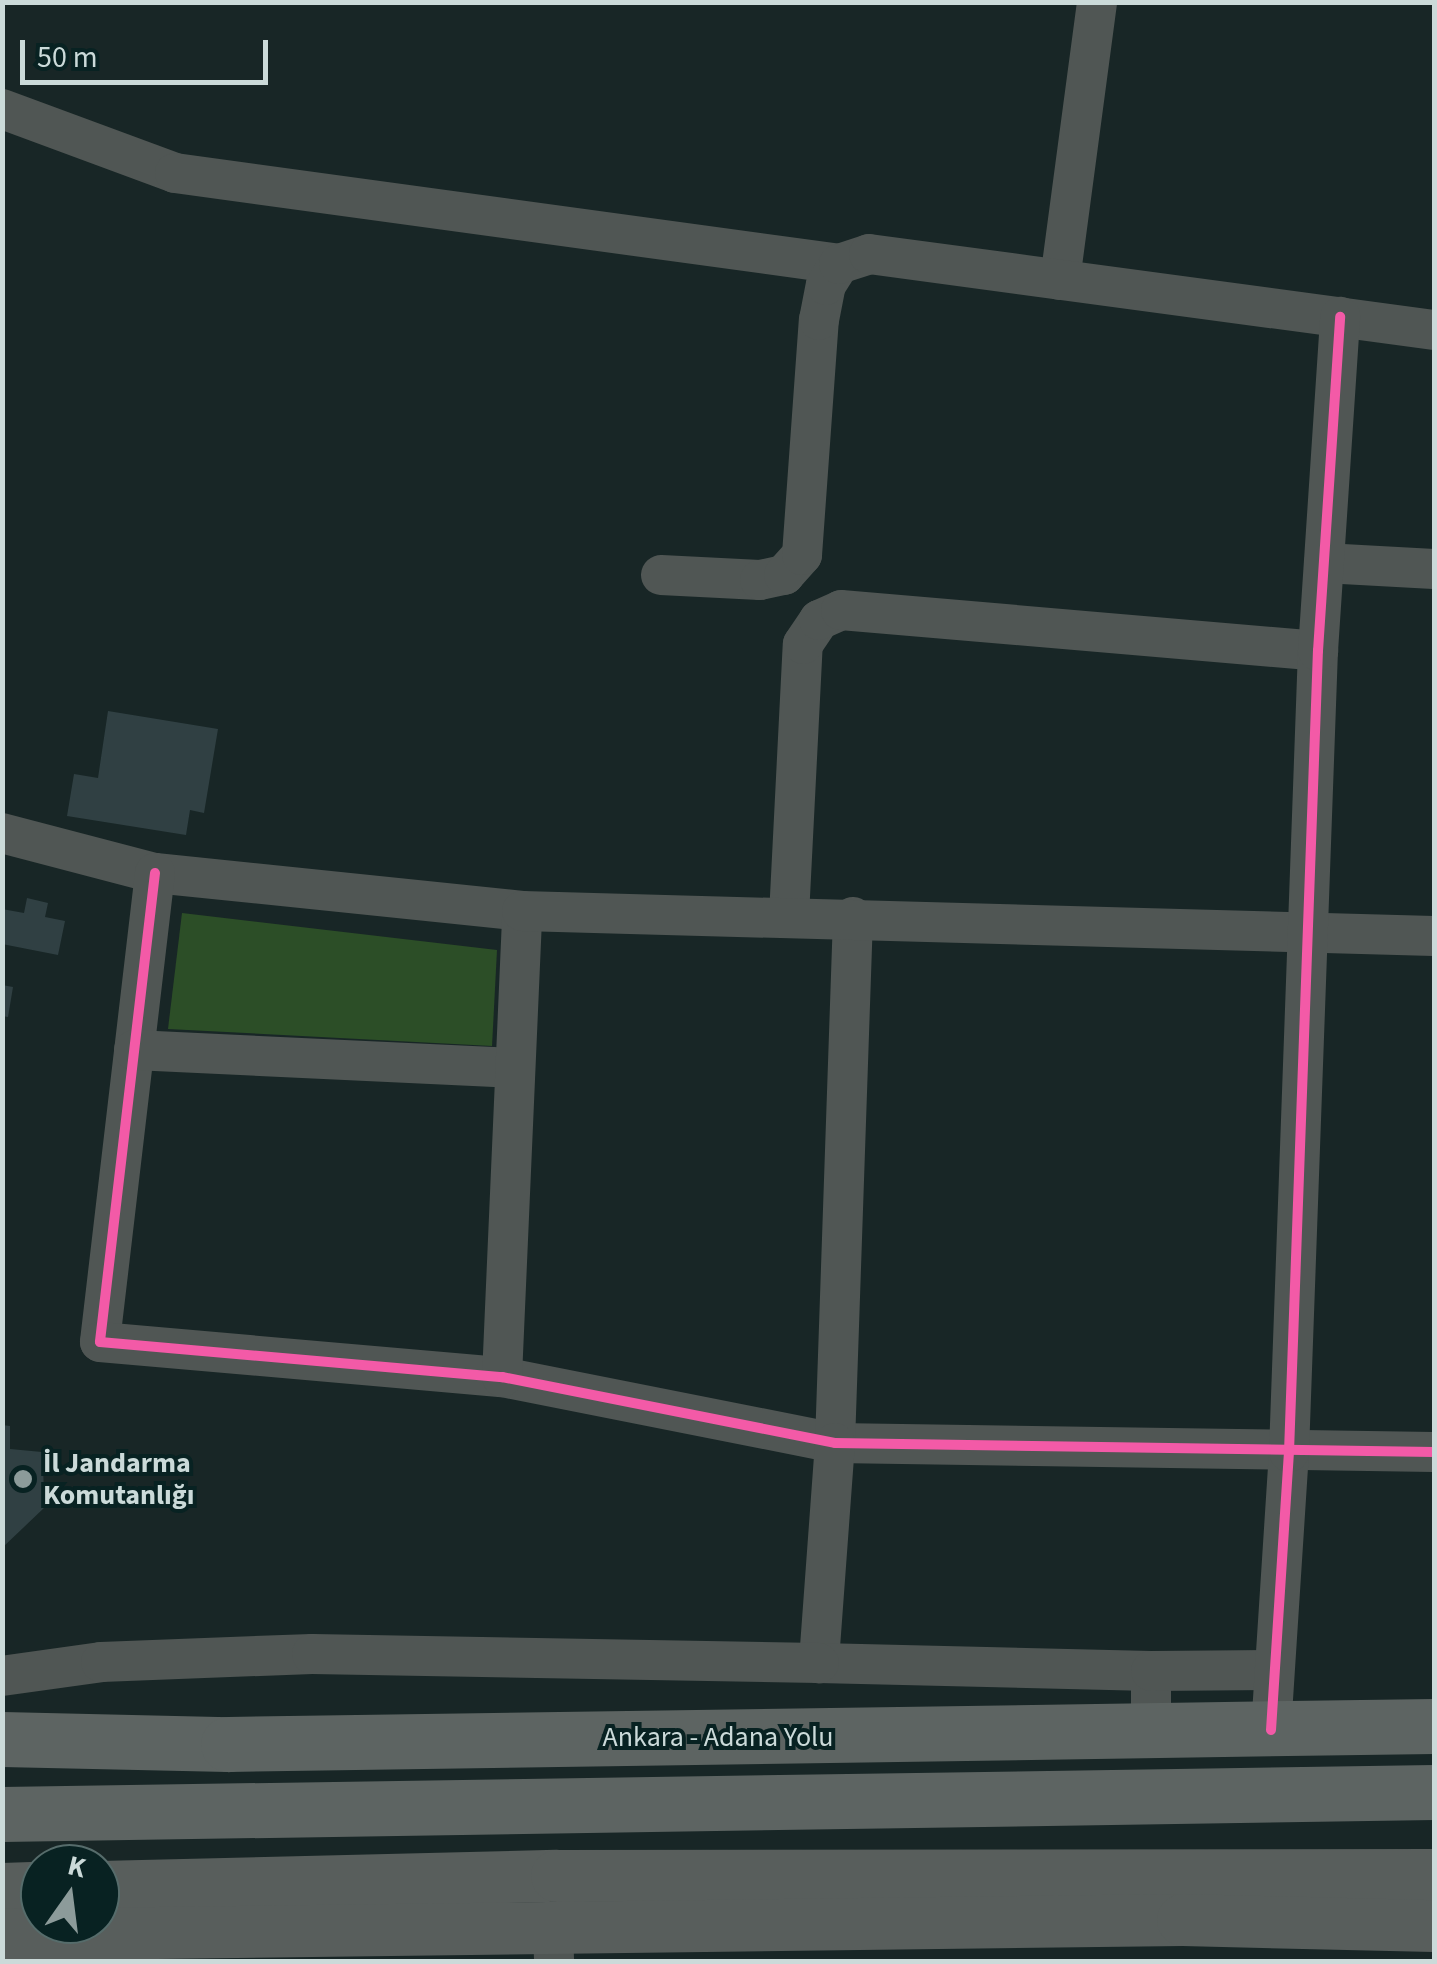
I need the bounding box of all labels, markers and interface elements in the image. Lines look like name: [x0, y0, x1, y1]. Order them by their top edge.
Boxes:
scale bar: [25, 20, 272, 82]
text: 50 m: [37, 36, 98, 79]
place label: İl Jandarma Komutanlığı: [43, 1446, 195, 1512]
marker: İl Jandarma Komutanlığı: [12, 1468, 34, 1490]
street label: Ankara - Adana Yolu: [603, 1720, 833, 1754]
north arrow: [20, 1844, 120, 1944]
text: K: [64, 1845, 90, 1888]

